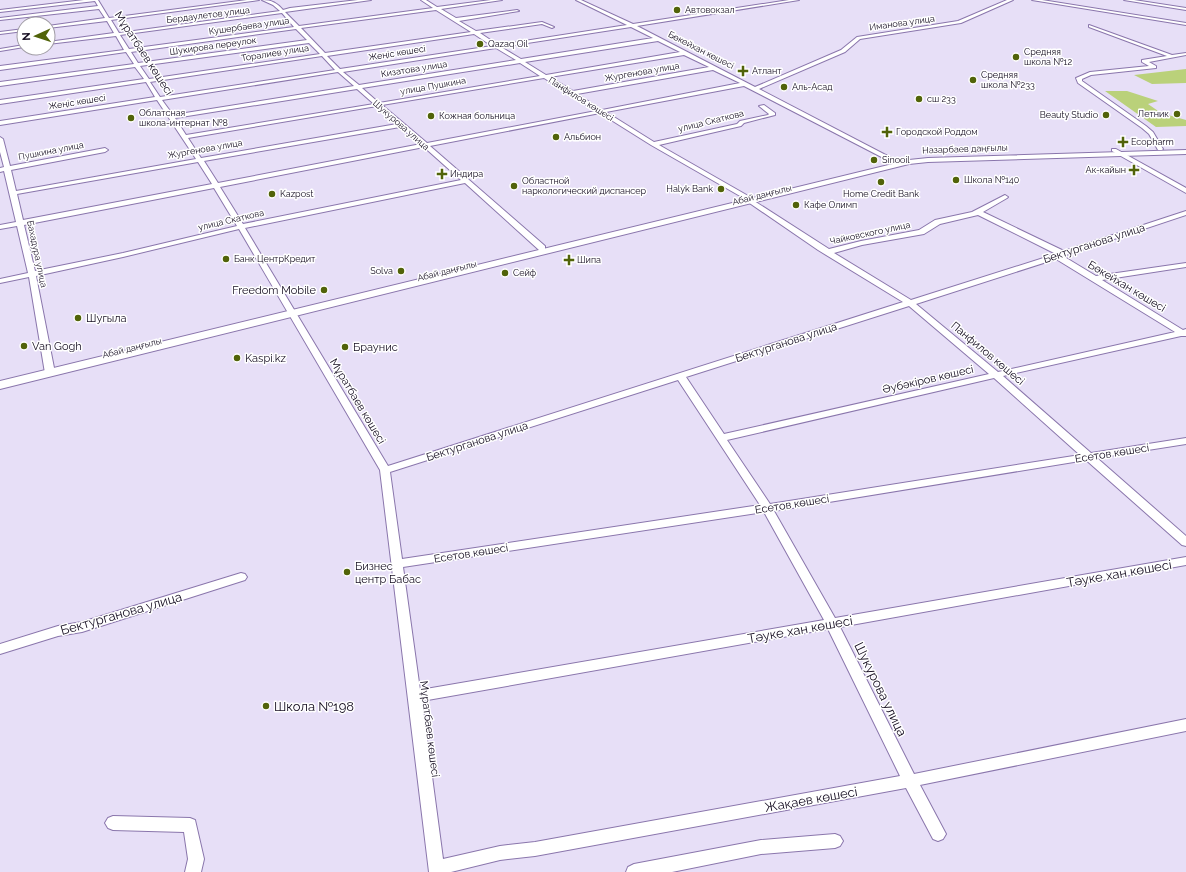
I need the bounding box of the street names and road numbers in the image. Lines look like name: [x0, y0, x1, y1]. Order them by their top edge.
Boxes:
street label: Бердаулетов улица: [166, 5, 250, 25]
street label: Мұратбаев көшесі: [112, 9, 175, 98]
street label: Иманова улица: [869, 13, 935, 33]
street label: Кушербаева улица: [208, 15, 290, 37]
street label: Бөкейхан көшесі: [666, 29, 736, 71]
street label: Шукирова переулок: [169, 35, 257, 57]
street label: Торалиев улица: [240, 43, 310, 63]
street label: Жеңіс көшесі: [368, 44, 426, 62]
street label: Кизатова улица: [380, 59, 448, 79]
street label: Жургенова улица: [604, 60, 680, 84]
street label: улица Пушкина: [399, 75, 467, 97]
street label: Панфилов көшесі: [547, 75, 615, 123]
street label: Жеңіс көшесі: [48, 93, 106, 111]
street label: Шукурова улица: [371, 98, 431, 152]
street label: улица Скаткова: [677, 108, 745, 134]
street label: Жургенова улица: [167, 137, 243, 161]
street label: Пушкина улица: [18, 140, 85, 162]
street label: Назарбаев даңғылы: [922, 143, 1008, 155]
street label: Абай даңғылы: [731, 183, 793, 207]
street label: улица Скаткова: [197, 208, 265, 232]
street label: Бахадура улица: [25, 220, 49, 289]
street label: Чайковского улица: [829, 220, 911, 246]
street label: Бектурганова улица: [1042, 221, 1147, 266]
street label: Бөкейхан көшесі: [1085, 258, 1168, 315]
street label: Абай даңғылы: [416, 259, 478, 283]
street label: Панфилов көшесі: [948, 319, 1027, 388]
street label: Бектурганова улица: [734, 320, 839, 365]
street label: Абай даңғылы: [101, 336, 163, 360]
street label: Мұратбаев көшесі: [327, 356, 388, 446]
street label: Әубәкіров көшесі: [881, 363, 975, 396]
street label: Бектурганова улица: [425, 419, 530, 464]
street label: Есетов көшесі: [1074, 441, 1150, 466]
street label: Есетов көшесі: [754, 492, 830, 517]
street label: Есетов көшесі: [433, 541, 509, 566]
street label: Тәуке хан көшесі: [1065, 557, 1173, 590]
street label: Бектурганова улица: [59, 589, 184, 638]
street label: Тәуке хан көшесі: [746, 613, 854, 646]
street label: Шукурова улица: [851, 640, 910, 739]
street label: Мұратбаев көшесі: [417, 680, 442, 778]
street label: Жақаев көшесі: [764, 784, 859, 815]

